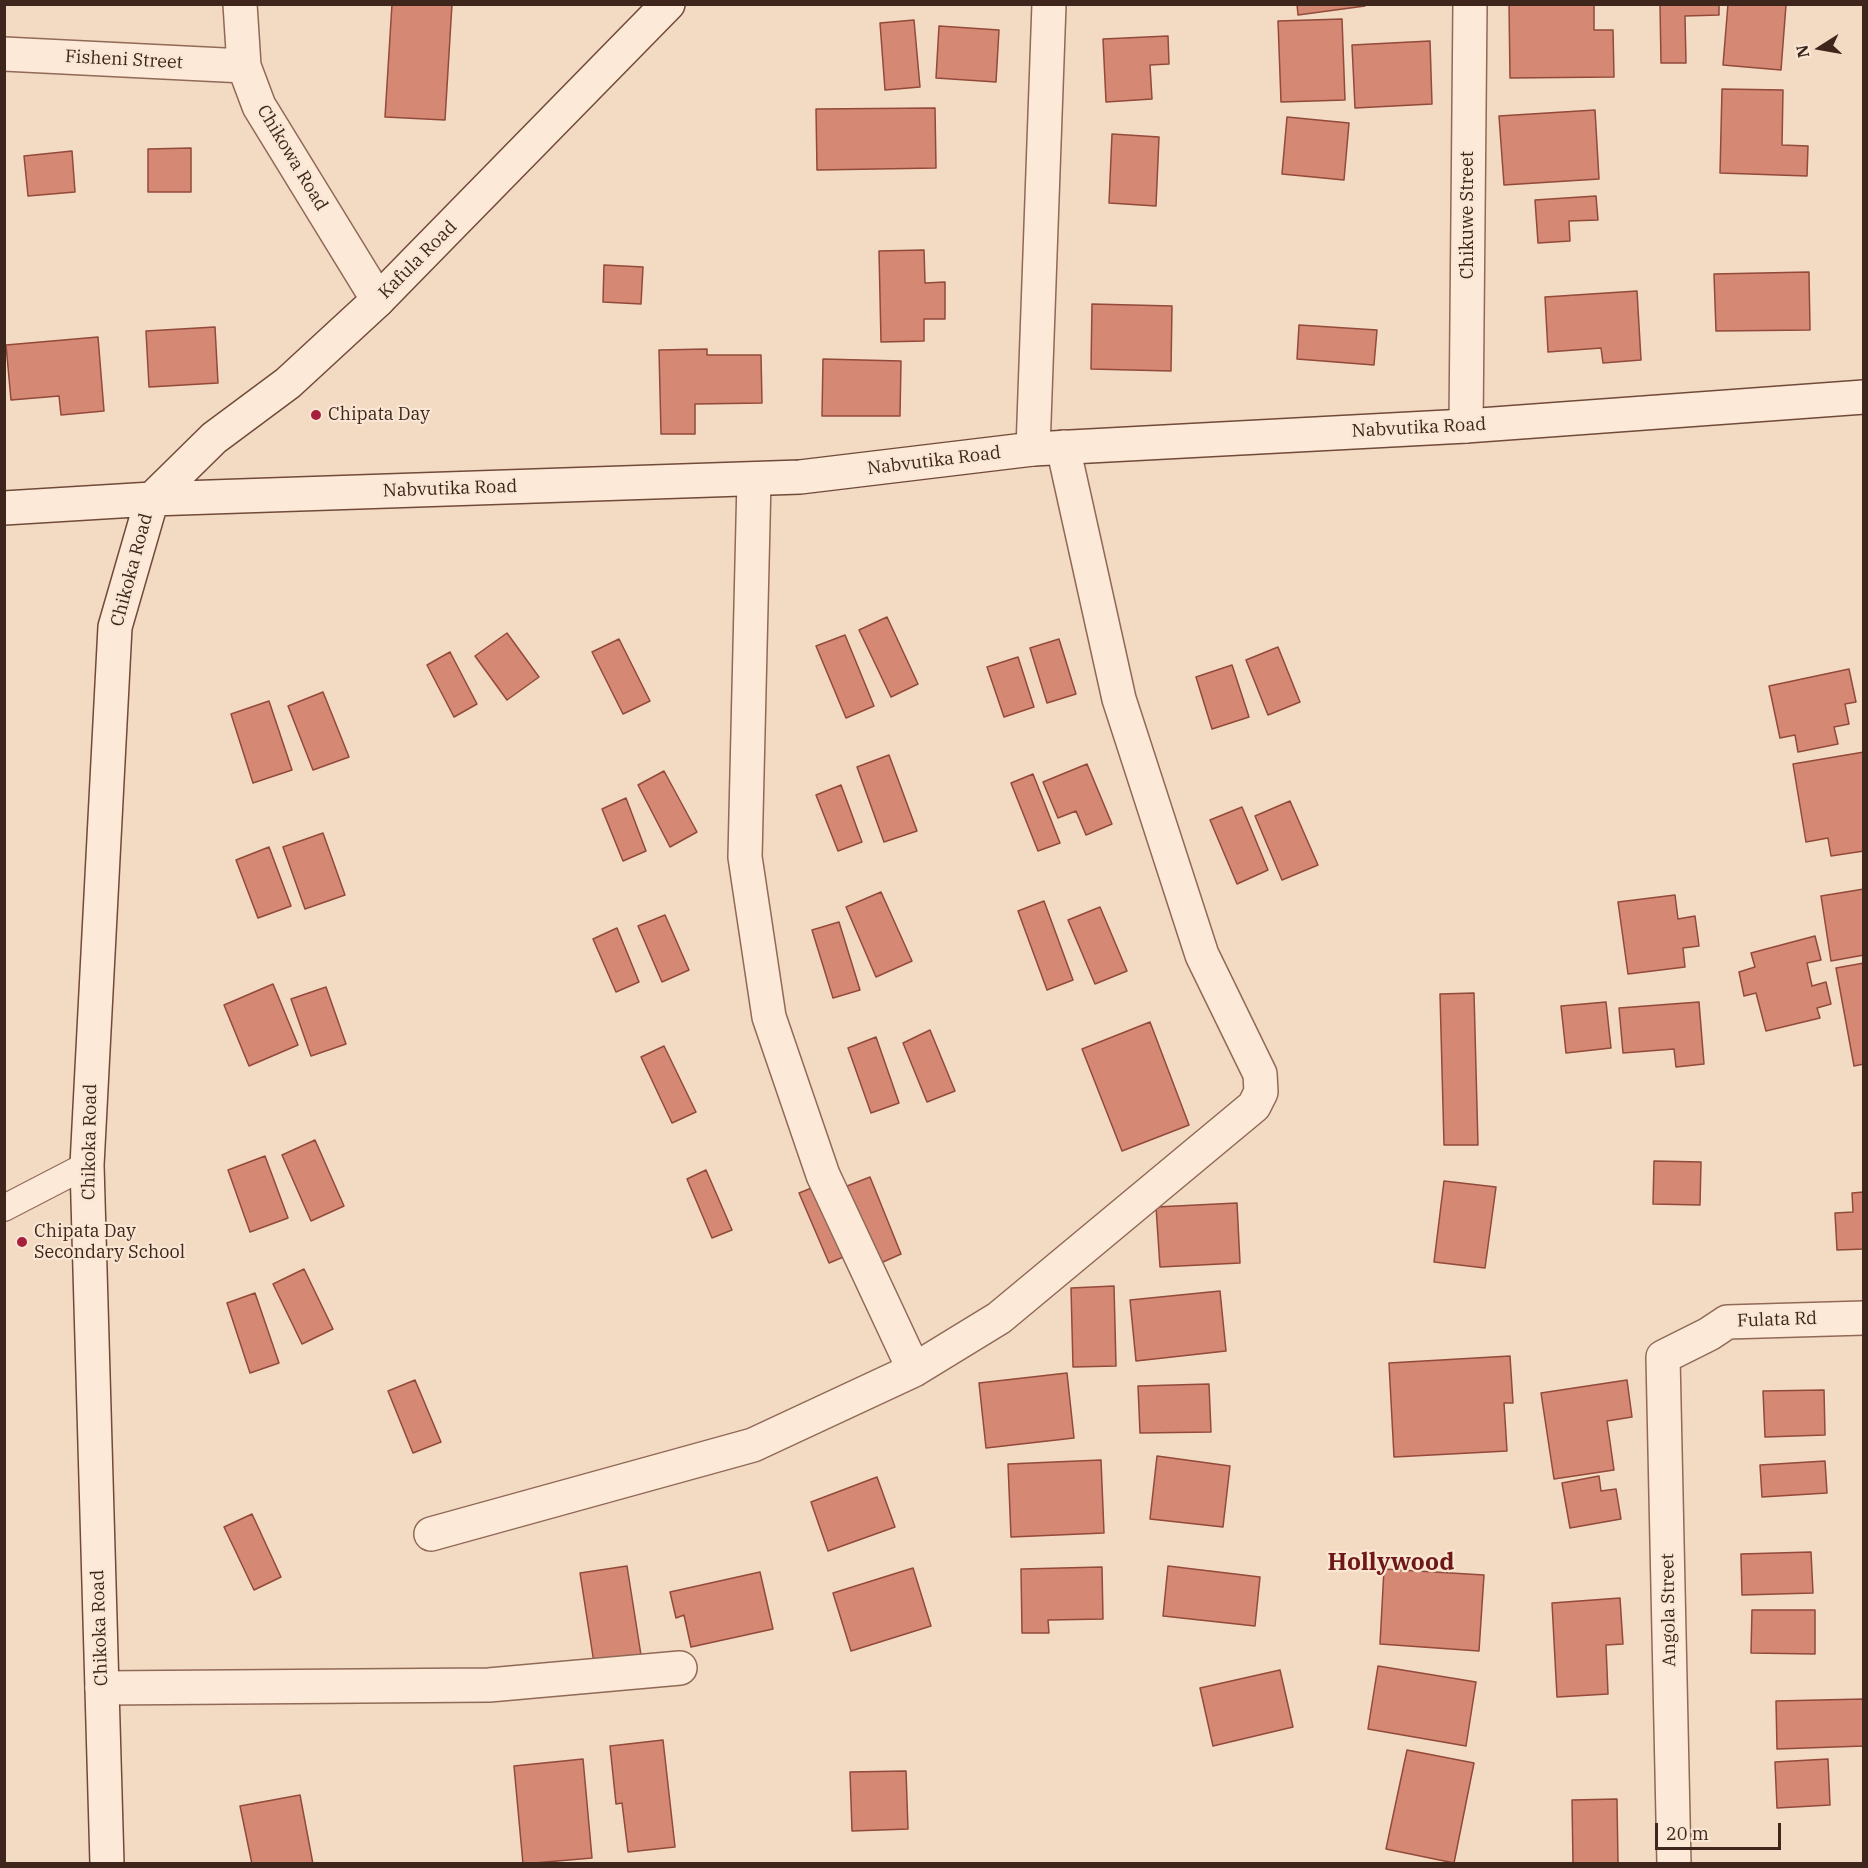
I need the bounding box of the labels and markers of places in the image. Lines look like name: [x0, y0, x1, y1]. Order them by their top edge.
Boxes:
place label: Chipata Day: [328, 404, 430, 426]
marker: Chipata Day: [309, 408, 323, 422]
place label: Chipata Day Secondary School: [34, 1221, 185, 1264]
marker: Chipata Day Secondary School: [15, 1235, 29, 1249]

